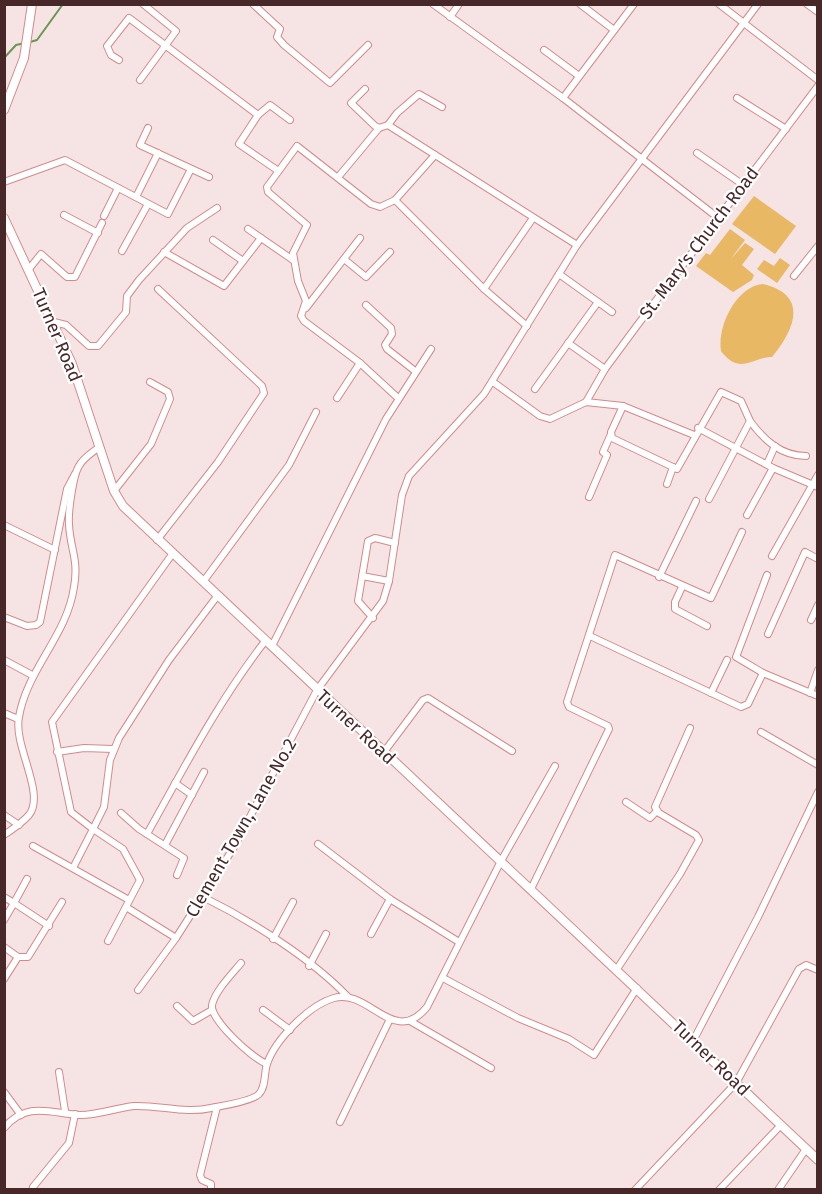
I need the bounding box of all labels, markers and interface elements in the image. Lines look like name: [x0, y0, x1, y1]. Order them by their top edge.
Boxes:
street label: St. Mary's Church Road: [635, 163, 763, 323]
street label: Turner Road: [27, 285, 87, 385]
street label: Turner Road: [312, 685, 400, 769]
street label: Clement Town, Lane No.2: [181, 735, 301, 921]
street label: Turner Road: [668, 1015, 754, 1101]

